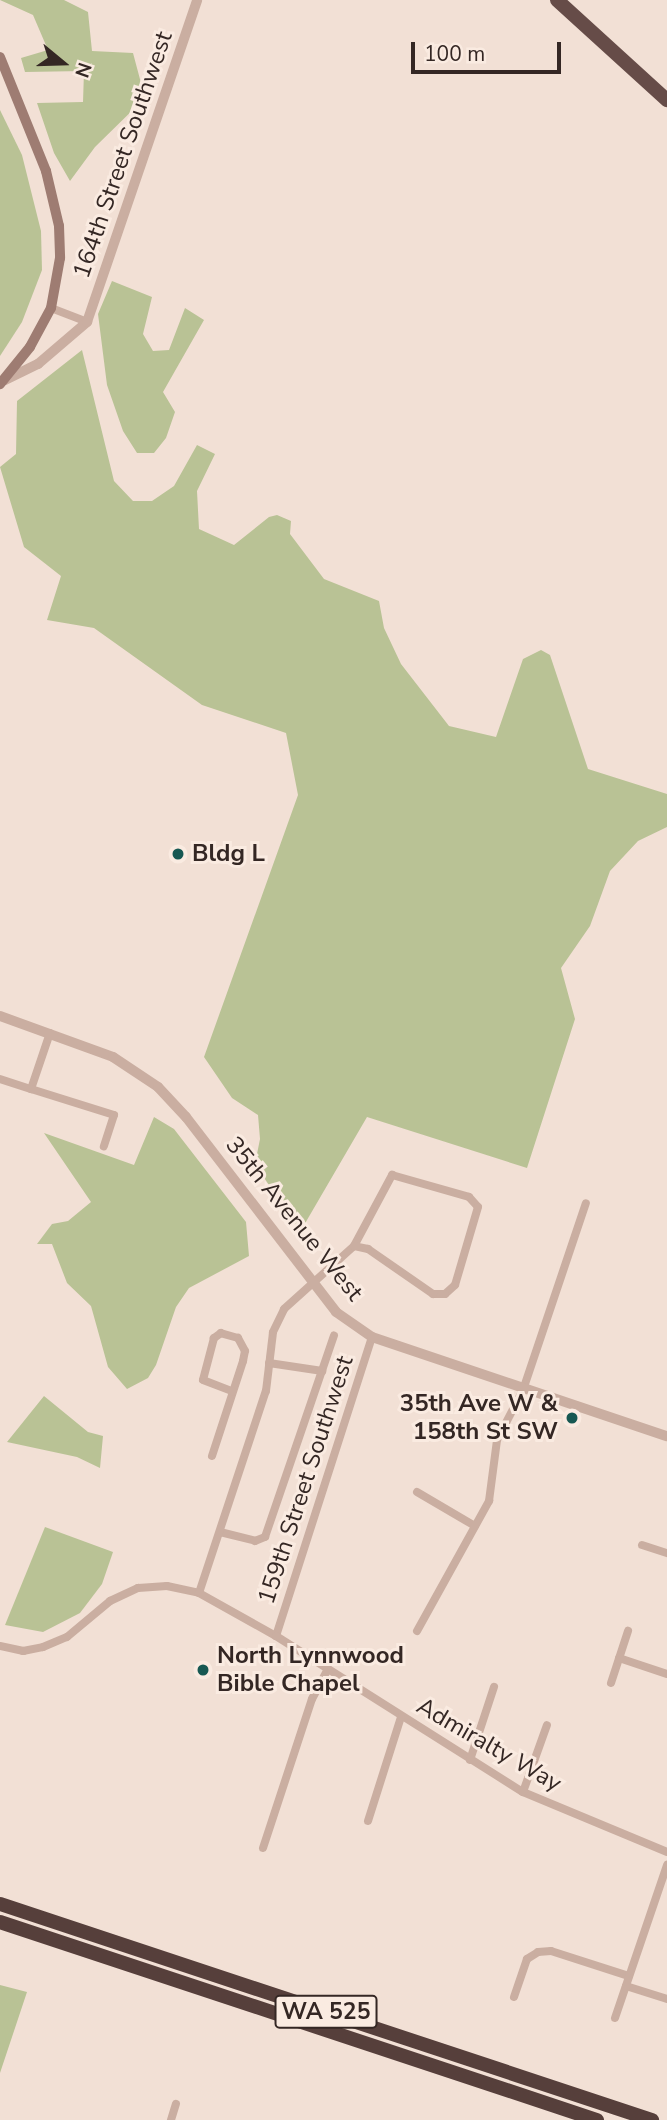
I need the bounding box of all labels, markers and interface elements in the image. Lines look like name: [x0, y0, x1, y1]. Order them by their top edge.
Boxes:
north arrow: [28, 28, 98, 98]
street label: 164th Street Southwest: [67, 28, 179, 282]
scale bar: [415, 28, 566, 72]
text: 100 m: [424, 40, 485, 68]
text: N: [68, 59, 97, 81]
place label: Bldg L: [192, 840, 265, 868]
marker: Bldg L: [170, 846, 186, 862]
street label: 35th Avenue West: [219, 1131, 369, 1307]
street label: 159th Street Southwest: [252, 1352, 360, 1608]
place label: 35th Ave W & 158th St SW: [400, 1390, 558, 1446]
marker: 35th Ave W & 158th St SW: [564, 1410, 580, 1426]
place label: North Lynnwood Bible Chapel: [217, 1642, 404, 1698]
marker: North Lynnwood Bible Chapel: [195, 1662, 211, 1678]
street label: Admiralty Way: [411, 1692, 567, 1798]
road number: WA 525: [274, 1993, 378, 2032]

